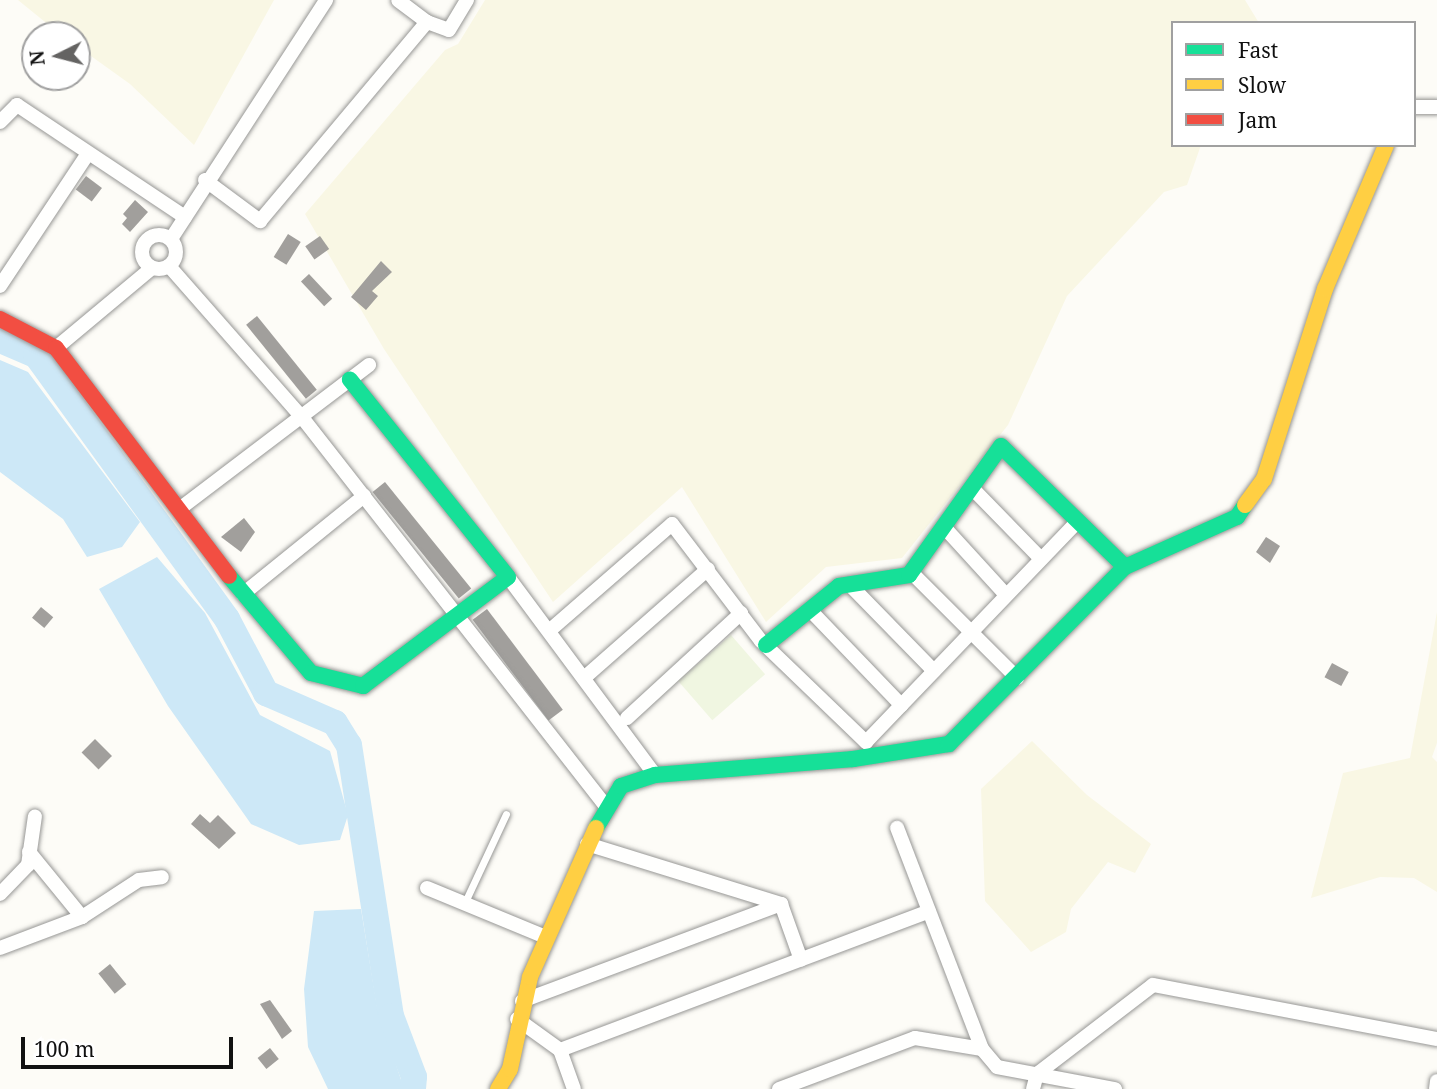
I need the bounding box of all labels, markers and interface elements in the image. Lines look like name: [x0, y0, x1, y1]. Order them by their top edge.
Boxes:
north arrow: [21, 21, 91, 91]
legend: [1171, 21, 1416, 147]
text: Fast: [1238, 36, 1278, 64]
text: N: [23, 49, 51, 67]
text: Slow: [1238, 71, 1286, 99]
text: Jam: [1238, 106, 1277, 134]
scale bar: [24, 1023, 236, 1066]
text: 100 m: [34, 1035, 95, 1063]

